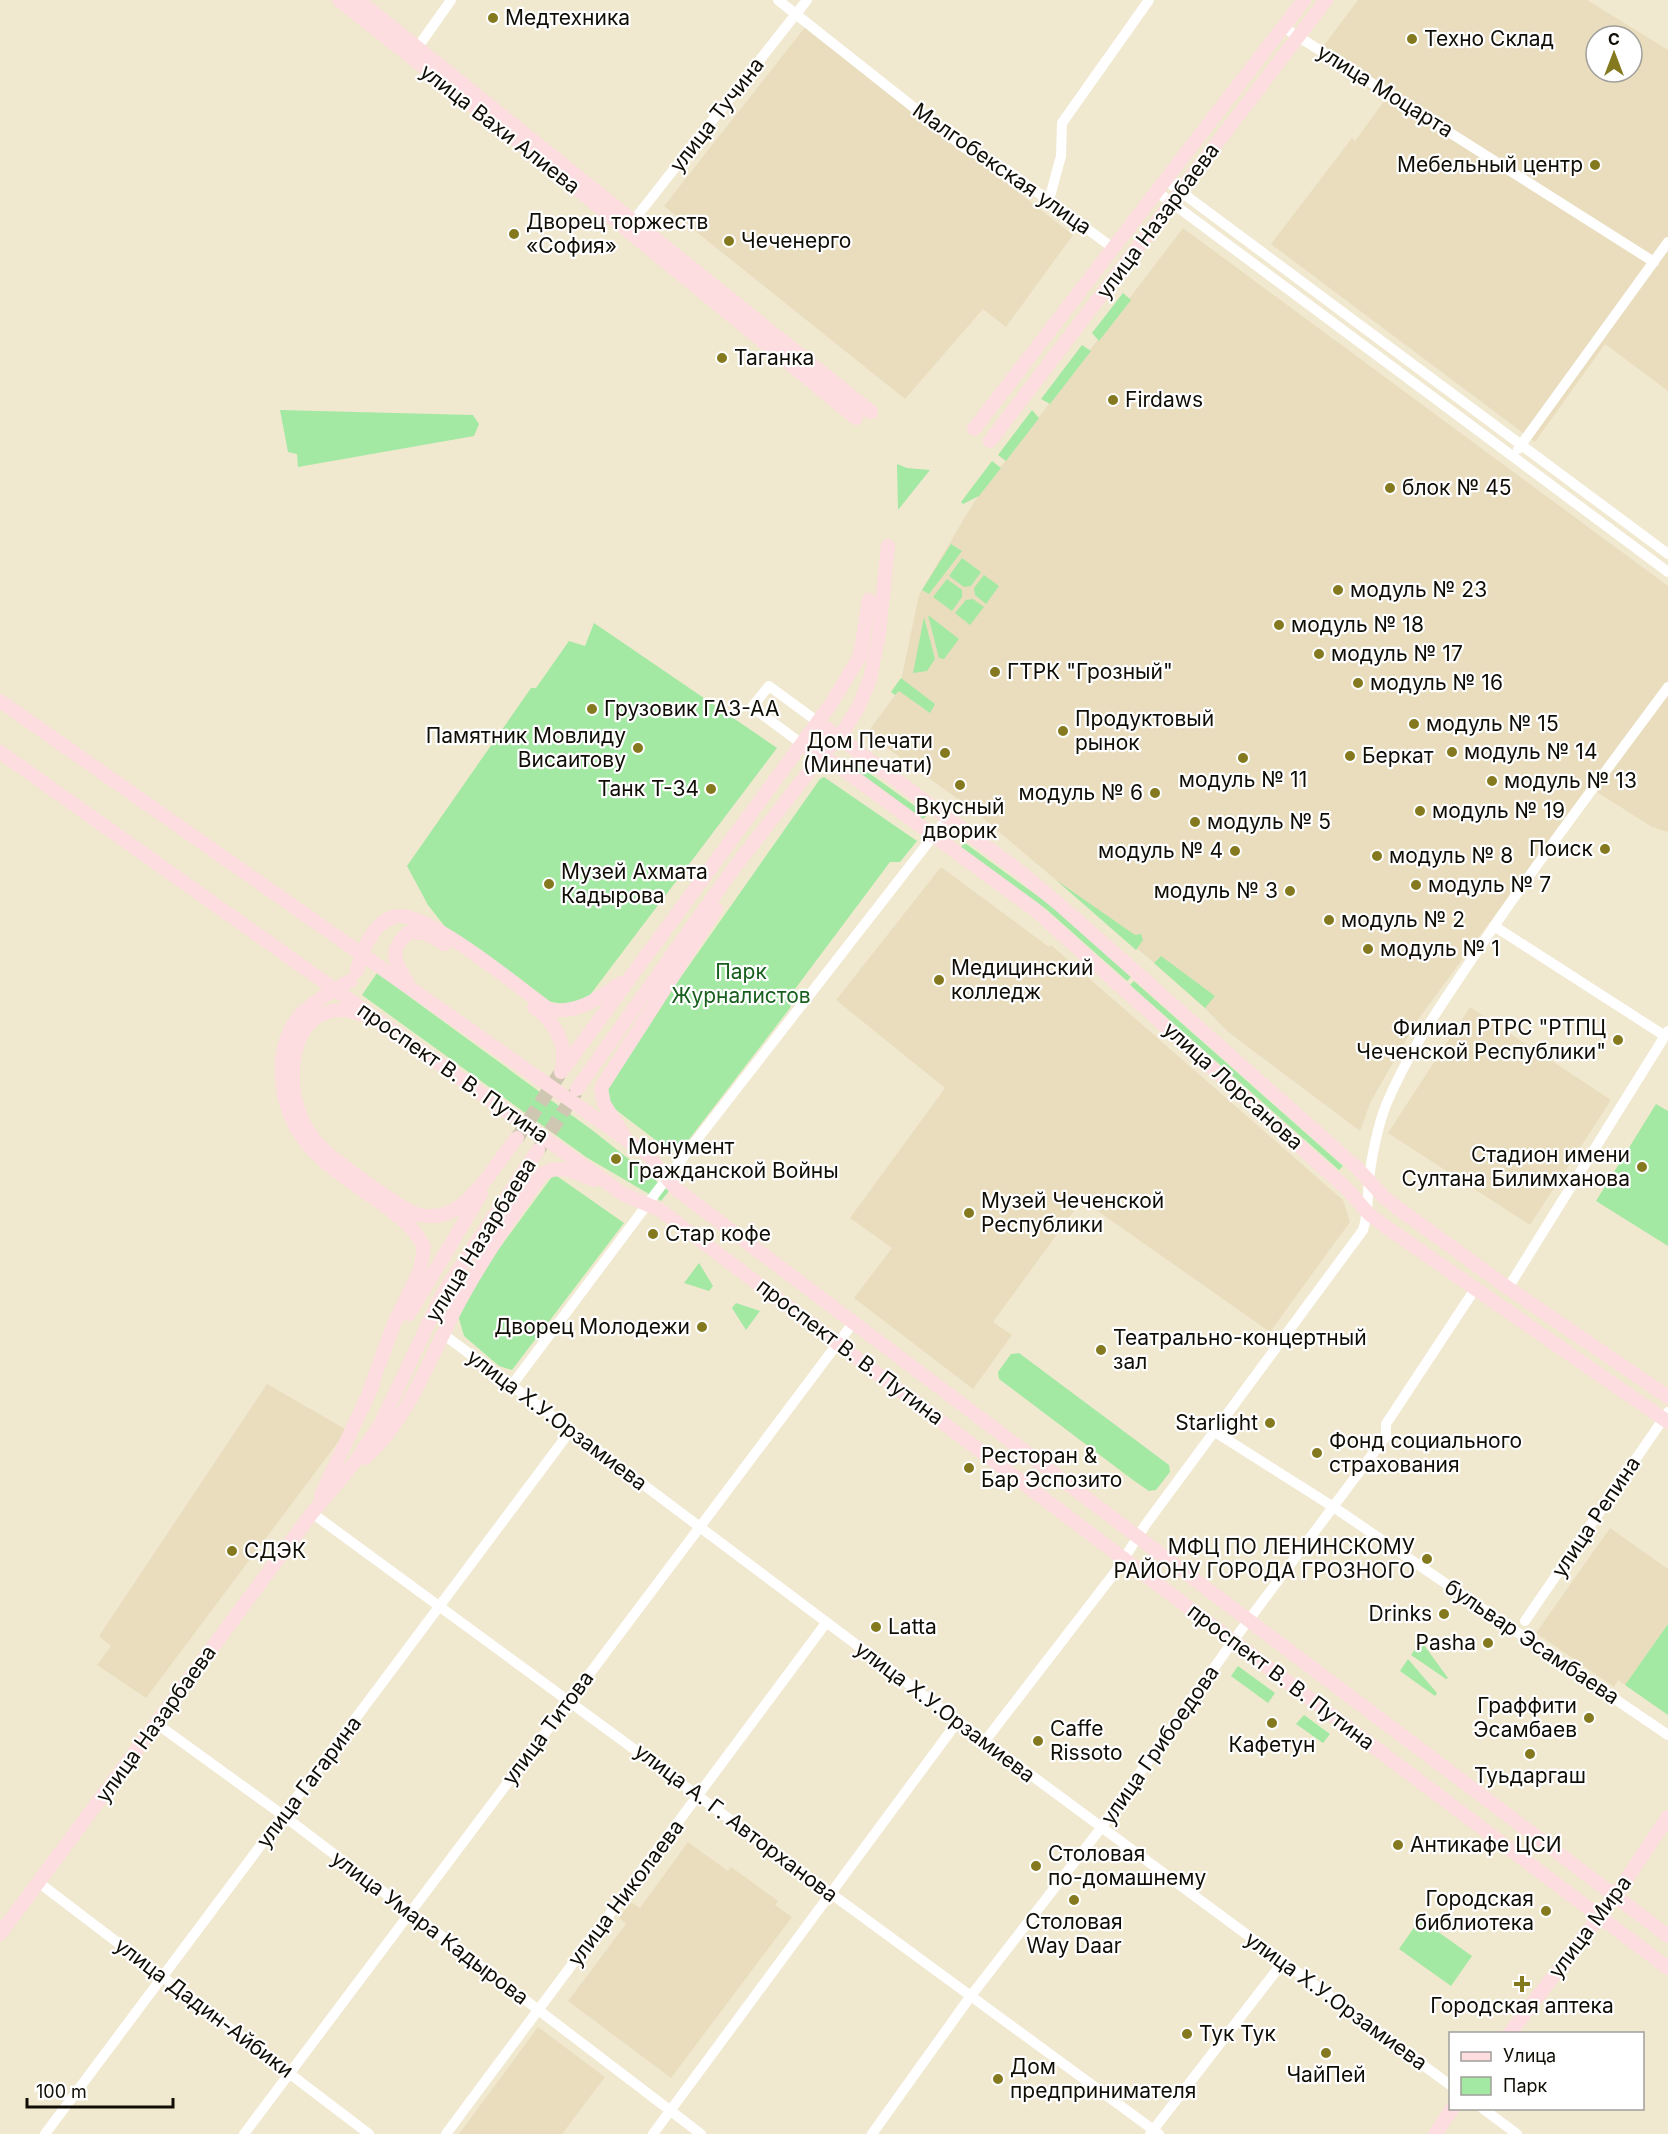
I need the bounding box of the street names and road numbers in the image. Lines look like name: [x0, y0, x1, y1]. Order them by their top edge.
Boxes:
street label: улица Моцарта: [1313, 39, 1458, 142]
street label: улица Тучина: [664, 53, 769, 177]
street label: улица Вахи Алиева: [415, 58, 585, 199]
street label: Малгобекская улица: [908, 97, 1096, 240]
street label: улица Назарбаева: [1091, 138, 1224, 303]
street label: проспект В. В. Путина: [353, 997, 554, 1148]
street label: улица Лорсанова: [1158, 1016, 1308, 1155]
street label: улица Назарбаева: [420, 1153, 541, 1326]
street label: проспект В. В. Путина: [752, 1273, 949, 1430]
street label: улица Х.У.Орзамиева: [462, 1344, 652, 1496]
street label: улица Репина: [1546, 1452, 1645, 1582]
street label: бульвар Эсамбаева: [1440, 1574, 1624, 1709]
street label: проспект В. В. Путина: [1183, 1598, 1380, 1755]
street label: улица Х.У.Орзамиева: [850, 1636, 1040, 1788]
street label: улица Назарбаева: [90, 1640, 221, 1807]
street label: улица Грибоедова: [1095, 1660, 1224, 1829]
street label: улица Титова: [497, 1666, 599, 1790]
street label: улица Гагарина: [251, 1711, 366, 1852]
street label: улица А. Г. Авторханова: [630, 1738, 843, 1907]
street label: улица Николаева: [562, 1815, 689, 1971]
street label: улица Умара Кадырова: [327, 1845, 534, 2010]
street label: улица Мира: [1543, 1871, 1636, 1983]
street label: улица Х.У.Орзамиева: [1240, 1926, 1432, 2075]
street label: улица Дадин-Айбики: [110, 1932, 299, 2083]

